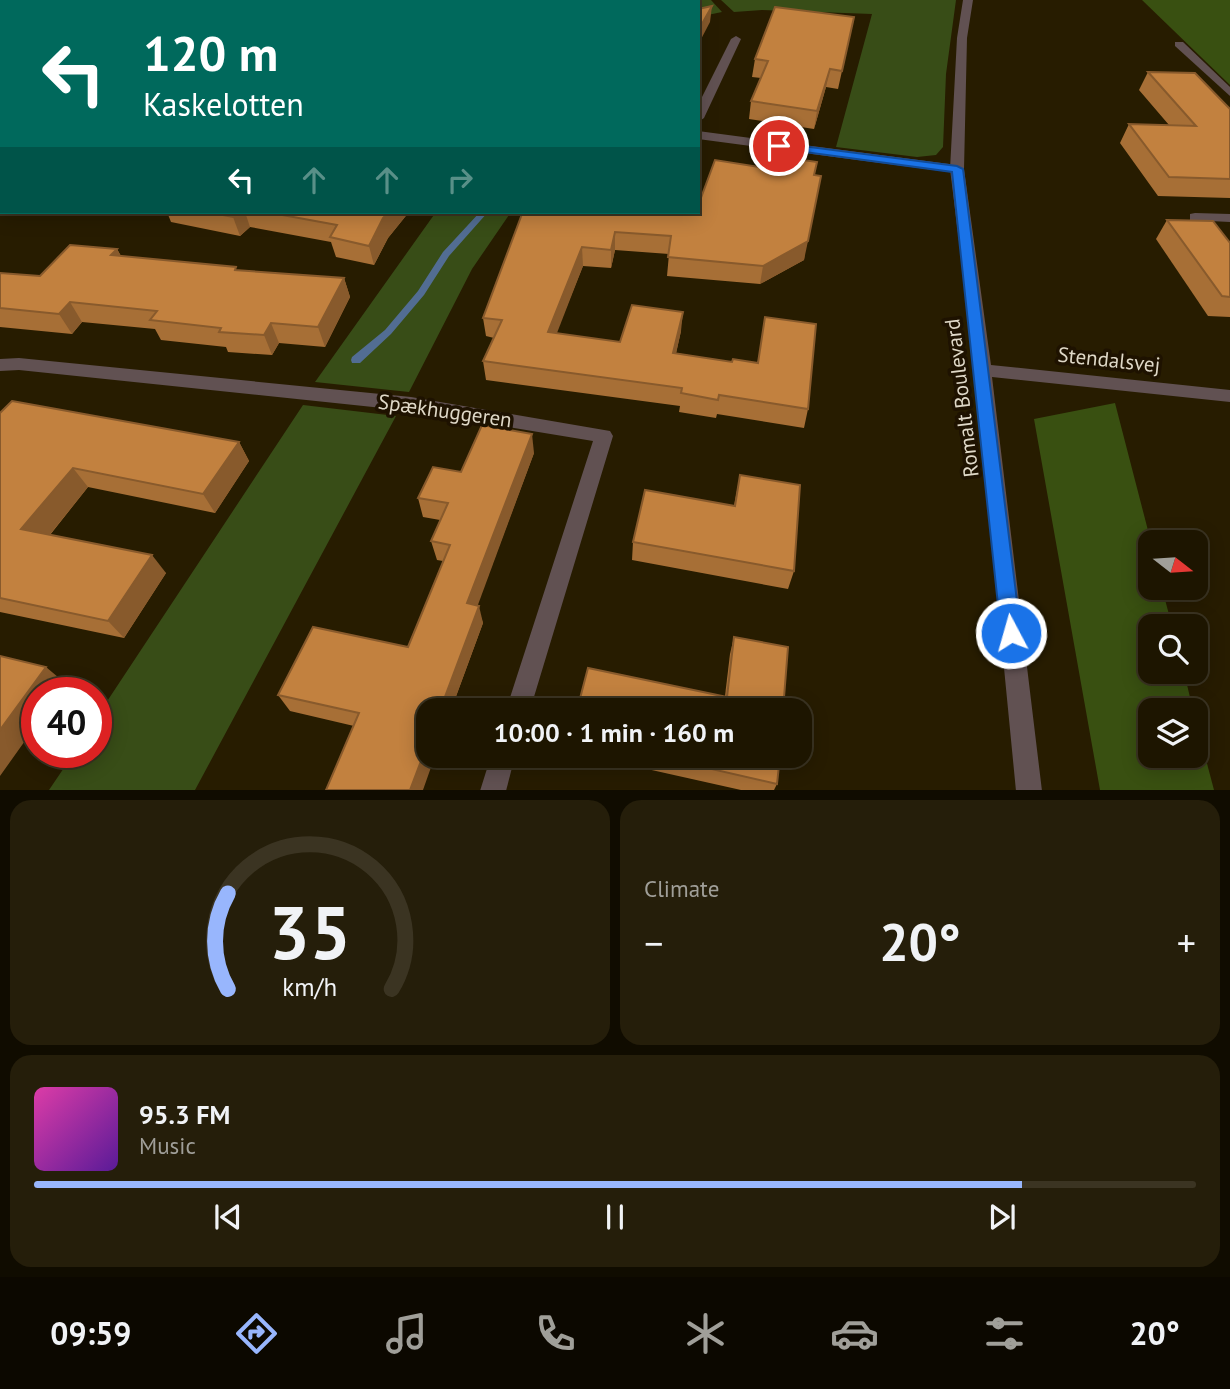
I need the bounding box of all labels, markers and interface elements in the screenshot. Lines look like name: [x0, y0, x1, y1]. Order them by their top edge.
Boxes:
text: 120 m: [143, 21, 278, 85]
icon: left: [28, 28, 119, 119]
text: Kaskelotten: [143, 83, 304, 125]
pin: [749, 116, 809, 176]
icon: arrive: [760, 127, 798, 165]
icon: left: [222, 161, 260, 199]
icon: ahead: [295, 161, 333, 199]
icon: ahead: [368, 161, 406, 199]
icon: right: [441, 161, 479, 199]
street label: Romalt Boulevard: [938, 317, 985, 479]
street label: Stendalsvej: [1056, 341, 1162, 378]
street label: Spækhuggeren: [377, 388, 514, 433]
north arrow: [1138, 530, 1208, 600]
map controls: [1138, 530, 1208, 768]
position arrow: [974, 596, 1048, 670]
button: search: [1138, 614, 1208, 684]
speed limit sign: 40: [21, 677, 112, 768]
button: layers: [1138, 698, 1208, 768]
text: 10:00 · 1 min · 160 m: [494, 716, 734, 749]
text: Climate: [644, 874, 719, 903]
text: 35: [269, 885, 351, 979]
text: 20°: [879, 908, 961, 975]
text: −: [644, 918, 663, 967]
text: +: [1177, 918, 1196, 967]
text: km/h: [283, 970, 337, 1002]
text: 95.3 FM: [139, 1098, 230, 1131]
text: Music: [139, 1131, 196, 1160]
icon: previous: [209, 1198, 247, 1236]
icon: pause: [596, 1198, 634, 1236]
icon: next: [983, 1198, 1021, 1236]
icon: directions: [232, 1309, 281, 1358]
icon: music: [382, 1309, 431, 1358]
icon: phone: [531, 1309, 580, 1358]
icon: climate: [681, 1309, 730, 1358]
icon: car: [830, 1309, 879, 1358]
icon: filters: [980, 1309, 1029, 1358]
text: 09:59: [50, 1312, 131, 1354]
text: 20°: [1129, 1312, 1180, 1354]

